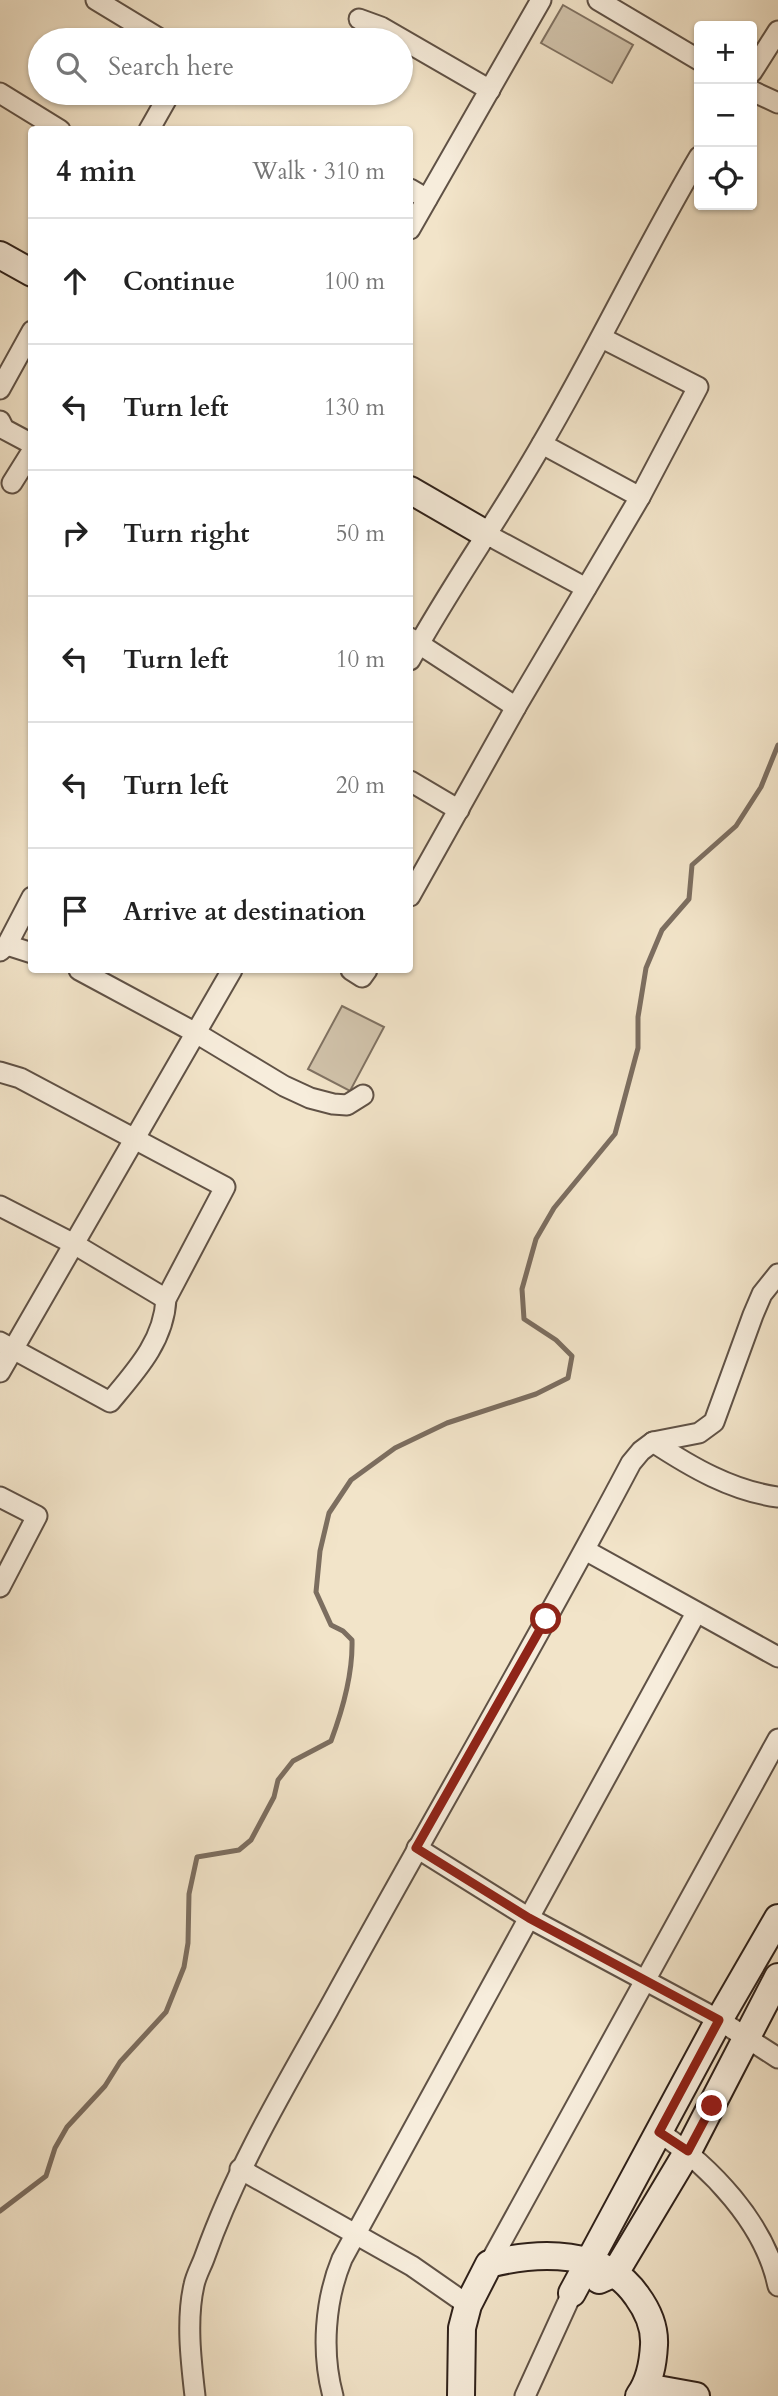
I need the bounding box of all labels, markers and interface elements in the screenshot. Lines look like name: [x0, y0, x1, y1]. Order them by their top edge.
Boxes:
map controls: [694, 21, 757, 210]
button: +: [694, 21, 757, 84]
search box: [28, 28, 413, 105]
icon: search: [52, 48, 90, 86]
text: Search here: [108, 49, 234, 84]
button: −: [694, 84, 757, 147]
button: locate: [694, 147, 757, 210]
text: 4 min: [56, 151, 136, 192]
text: Walk · 310 m: [252, 156, 385, 187]
icon: ahead: [56, 262, 94, 300]
text: Continue: [123, 264, 235, 299]
text: 100 m: [324, 266, 385, 297]
icon: left: [56, 388, 94, 426]
text: Turn left: [123, 390, 228, 425]
text: 130 m: [324, 392, 385, 423]
icon: right: [56, 514, 94, 552]
text: Turn right: [123, 516, 250, 551]
text: 50 m: [336, 518, 385, 549]
icon: left: [56, 640, 94, 678]
text: Turn left: [123, 642, 228, 677]
text: 10 m: [336, 644, 385, 675]
icon: left: [56, 766, 94, 804]
text: Turn left: [123, 768, 228, 803]
text: 20 m: [336, 770, 385, 801]
icon: arrive: [56, 892, 94, 930]
text: Arrive at destination: [123, 894, 366, 929]
route start: [530, 1603, 561, 1634]
route end: [696, 2090, 727, 2121]

